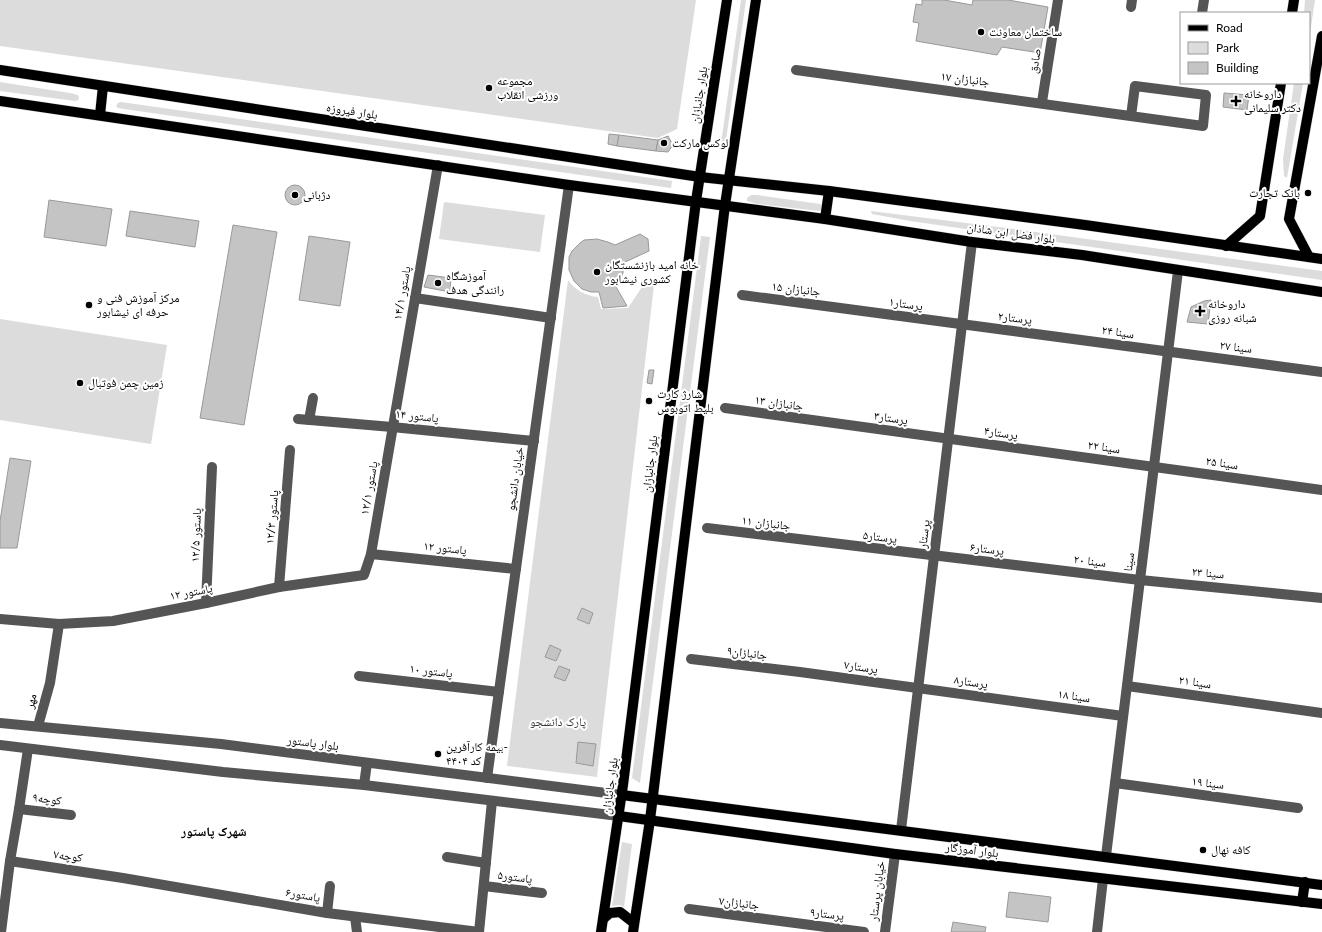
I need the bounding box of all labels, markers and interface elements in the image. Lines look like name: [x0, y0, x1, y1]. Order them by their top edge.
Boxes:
legend: [1180, 12, 1310, 84]
text: Road: [1216, 20, 1243, 35]
place label: ساختمان معاونت: [989, 24, 1062, 39]
marker: ساختمان معاونت: [976, 27, 986, 37]
text: Park: [1216, 40, 1240, 55]
street label: صادق: [1025, 47, 1044, 75]
text: Building: [1216, 60, 1259, 75]
street label: بلوار جانبازان: [687, 65, 711, 125]
street label: جانبازان ۱۷: [940, 68, 991, 89]
place label: مجموعه ورزشی انقلاب: [497, 73, 558, 102]
marker: مجموعه ورزشی انقلاب: [484, 83, 494, 93]
place label: داروخانه دکتر سلیمانی: [1244, 86, 1301, 115]
marker: داروخانه دکتر سلیمانی: [1231, 96, 1241, 106]
street label: بلوار فیروزه: [325, 99, 379, 122]
place label: لوکس مارکت: [672, 135, 728, 150]
marker: لوکس مارکت: [659, 138, 669, 148]
place label: بانک تجارت: [1249, 185, 1300, 200]
place label: دژبانی: [303, 187, 331, 202]
marker: بانک تجارت: [1303, 188, 1313, 198]
marker: دژبانی: [290, 190, 300, 200]
street label: بلوار فضل ابن شاذان: [966, 219, 1056, 246]
place label: خانه امید بازنشستگان کشوری نیشابور: [604, 257, 699, 286]
street label: پاستور ۱۴/۱: [389, 264, 414, 321]
marker: خانه امید بازنشستگان کشوری نیشابور: [592, 267, 602, 277]
place label: آموزشگاه رانندگی هدف: [446, 268, 505, 297]
marker: آموزشگاه رانندگی هدف: [433, 278, 443, 288]
street label: جانبازان ۱۵: [771, 278, 822, 299]
place label: مرکز آموزش فنی و حرفه ای نیشابور: [96, 290, 180, 319]
street label: پرستار۱: [888, 294, 925, 313]
place label: داروخانه شبانه روزی: [1208, 296, 1257, 325]
marker: مرکز آموزش فنی و حرفه ای نیشابور: [84, 300, 94, 310]
marker: داروخانه شبانه روزی: [1195, 306, 1205, 316]
street label: پرستار۲: [997, 308, 1033, 327]
street label: سینا ۲۴: [1101, 322, 1135, 341]
street label: سینا ۲۷: [1219, 337, 1253, 356]
place label: زمین چمن فوتبال: [88, 375, 164, 390]
marker: زمین چمن فوتبال: [75, 378, 85, 388]
place label: شارژ کارت بلیط اتوبوس: [657, 386, 714, 415]
street label: جانبازان ۱۳: [754, 392, 805, 414]
marker: شارژ کارت بلیط اتوبوس: [644, 396, 654, 406]
street label: پاستور ۱۴: [395, 406, 440, 425]
street label: پرستار۳: [873, 408, 910, 427]
street label: پرستار۴: [983, 423, 1020, 442]
street label: بلوار جانبازان: [639, 435, 661, 493]
street label: سینا ۲۲: [1087, 437, 1121, 456]
street label: خیابان دانشجو: [503, 446, 527, 512]
street label: سینا ۲۵: [1205, 453, 1239, 472]
street label: پاستور ۱۲/۱: [356, 459, 381, 516]
street label: پاستور ۱۲/۳: [262, 489, 281, 545]
street label: پاستور ۱۲/۵: [187, 507, 204, 562]
street label: جانبازان ۱۱: [741, 512, 792, 533]
street label: پرستار: [914, 518, 933, 550]
street label: پرستار۵: [862, 527, 898, 546]
street label: پاستور ۱۲: [423, 538, 468, 557]
street label: پرستار۶: [969, 539, 1005, 558]
street label: سینا ۲۰: [1073, 551, 1107, 570]
street label: سینا: [1120, 552, 1137, 572]
street label: سینا ۲۳: [1191, 564, 1225, 582]
street label: ۱۲ پاستور: [168, 580, 214, 603]
street label: جانبازان۹: [726, 643, 768, 663]
street label: پرستار۷: [843, 657, 880, 676]
street label: پاستور ۱۰: [409, 660, 454, 681]
street label: پرستار۸: [953, 672, 990, 691]
street label: سینا ۲۱: [1178, 672, 1212, 691]
street label: سینا ۱۸: [1057, 686, 1091, 705]
street label: مهر: [21, 692, 40, 711]
park label: پارک دانشجو: [530, 714, 587, 729]
street label: بلوار پاستور: [285, 732, 340, 753]
place label: بیمه کارآفرین- کد ۴۴۰۴: [446, 739, 508, 768]
marker: بیمه کارآفرین- کد ۴۴۰۴: [433, 749, 443, 759]
street label: بلوار جانبازان: [598, 756, 621, 815]
street label: سینا ۱۹: [1191, 773, 1225, 792]
street label: کوچه۹: [32, 789, 62, 808]
district label: شهرک پاستور: [180, 823, 247, 840]
street label: بلوار آموزگار: [943, 839, 1000, 861]
place label: کافه نهال: [1211, 842, 1251, 857]
marker: کافه نهال: [1198, 845, 1208, 855]
street label: کوچه۷: [53, 846, 84, 865]
street label: خیابان پرستار: [865, 860, 888, 923]
street label: پاستور۵: [497, 867, 534, 886]
street label: پاستور۶: [285, 884, 322, 905]
street label: جانبازان۷: [718, 893, 760, 913]
street label: پرستار۹: [809, 904, 845, 923]

